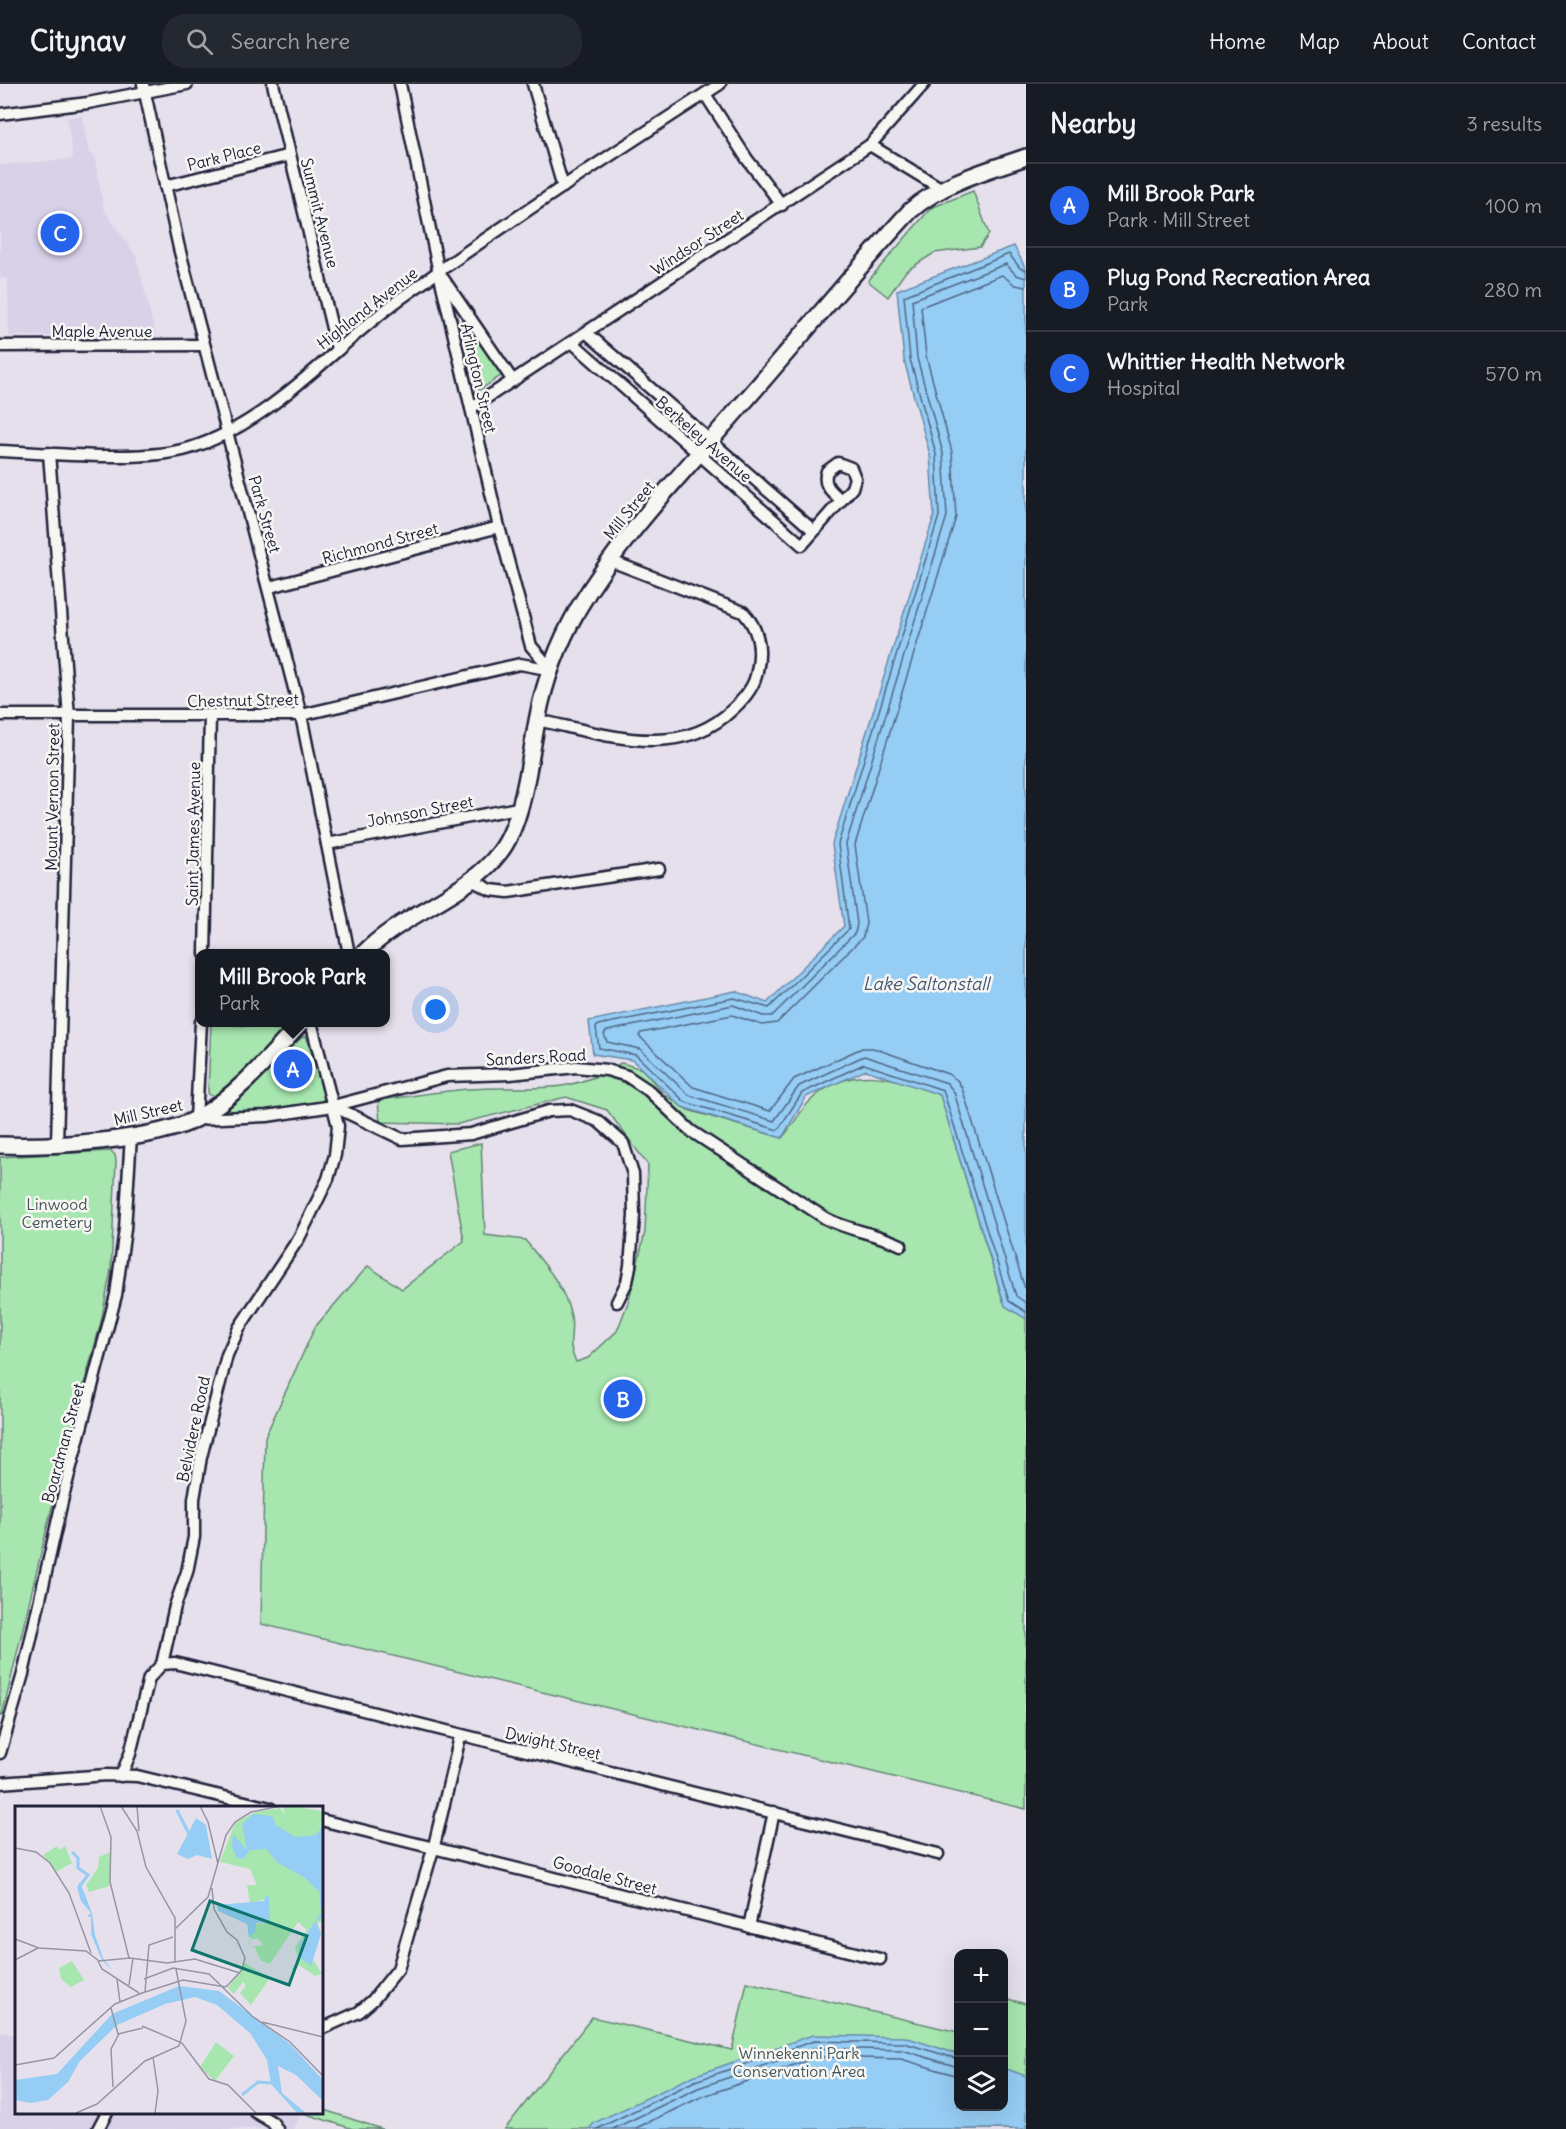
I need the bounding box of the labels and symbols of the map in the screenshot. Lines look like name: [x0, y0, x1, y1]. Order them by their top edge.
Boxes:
street label: Park Place: [185, 137, 263, 175]
street label: Summit Avenue: [297, 156, 343, 270]
street label: Windsor Street: [647, 204, 747, 279]
pin: C: [40, 210, 80, 256]
street label: Highland Avenue: [313, 263, 421, 353]
street label: Maple Avenue: [52, 321, 152, 341]
street label: Arlington Street: [457, 321, 502, 436]
street label: Berkeley Avenue: [652, 392, 756, 486]
street label: Park Street: [244, 473, 286, 556]
street label: Mill Street: [599, 476, 659, 544]
street label: Richmond Street: [320, 518, 441, 568]
street label: Chestnut Street: [187, 689, 300, 711]
street label: Mount Vernon Street: [41, 722, 63, 871]
street label: Saint James Avenue: [182, 762, 204, 906]
street label: Johnson Street: [365, 791, 475, 831]
water label: Lake Saltonstall: [863, 972, 992, 995]
your location: [421, 995, 450, 1024]
street label: Sanders Road: [485, 1044, 587, 1070]
pin: A: [274, 1046, 312, 1092]
street label: Mill Street: [112, 1094, 185, 1130]
park label: Linwood Cemetery: [22, 1194, 92, 1232]
street label: Belvidere Road: [172, 1374, 214, 1484]
pin: B: [604, 1376, 642, 1422]
street label: Boardman Street: [37, 1380, 89, 1505]
street label: Dwight Street: [503, 1722, 603, 1764]
inset map: [15, 1806, 322, 2114]
street label: Goodale Street: [551, 1852, 660, 1899]
park label: Winnekenni Park Conservation Area: [733, 2043, 866, 2081]

